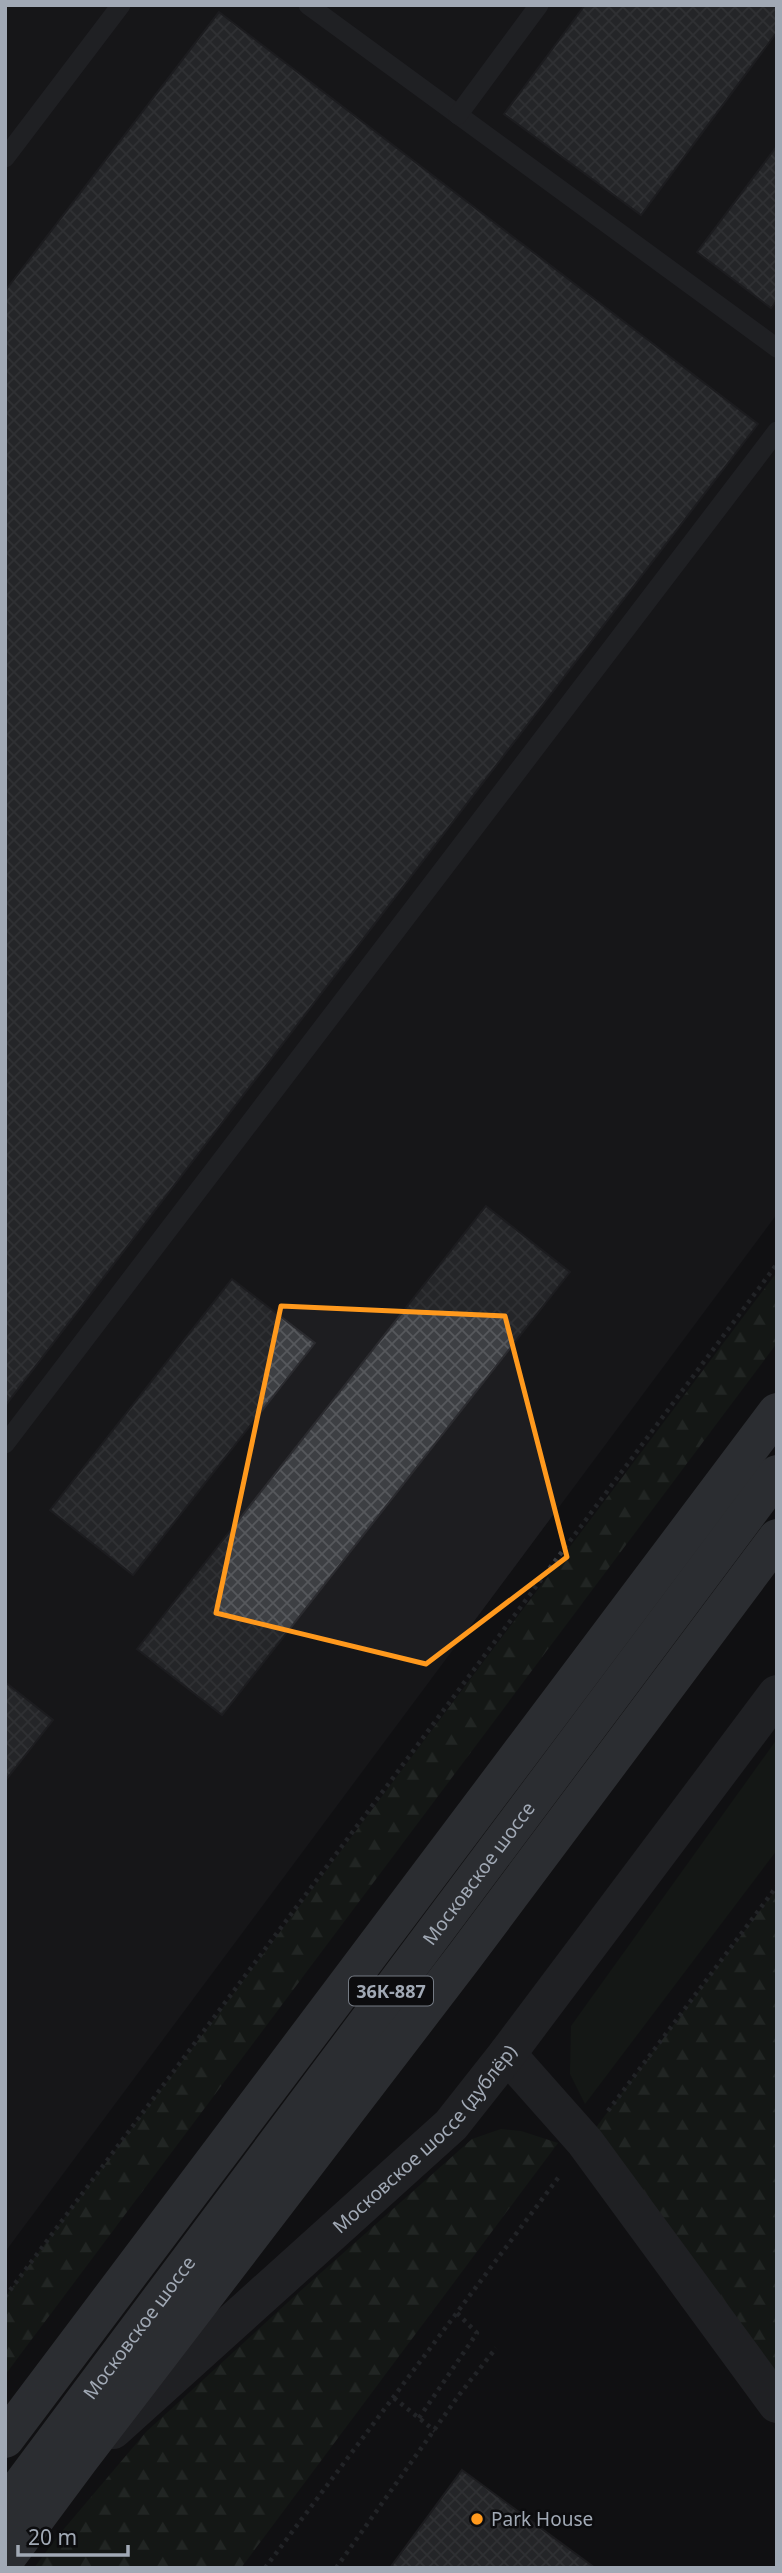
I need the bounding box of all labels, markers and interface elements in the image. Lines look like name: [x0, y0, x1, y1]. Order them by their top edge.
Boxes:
street label: Московское шоссе: [416, 1796, 541, 1950]
road number: 36К-887: [349, 1977, 433, 2006]
street label: Московское шоссе (дублёр): [327, 2039, 523, 2239]
street label: Московское шоссе: [77, 2251, 201, 2404]
place label: Park House: [491, 2506, 593, 2532]
marker: Park House: [469, 2511, 485, 2527]
scale bar: [18, 2514, 128, 2558]
text: 20 m: [28, 2523, 77, 2551]

